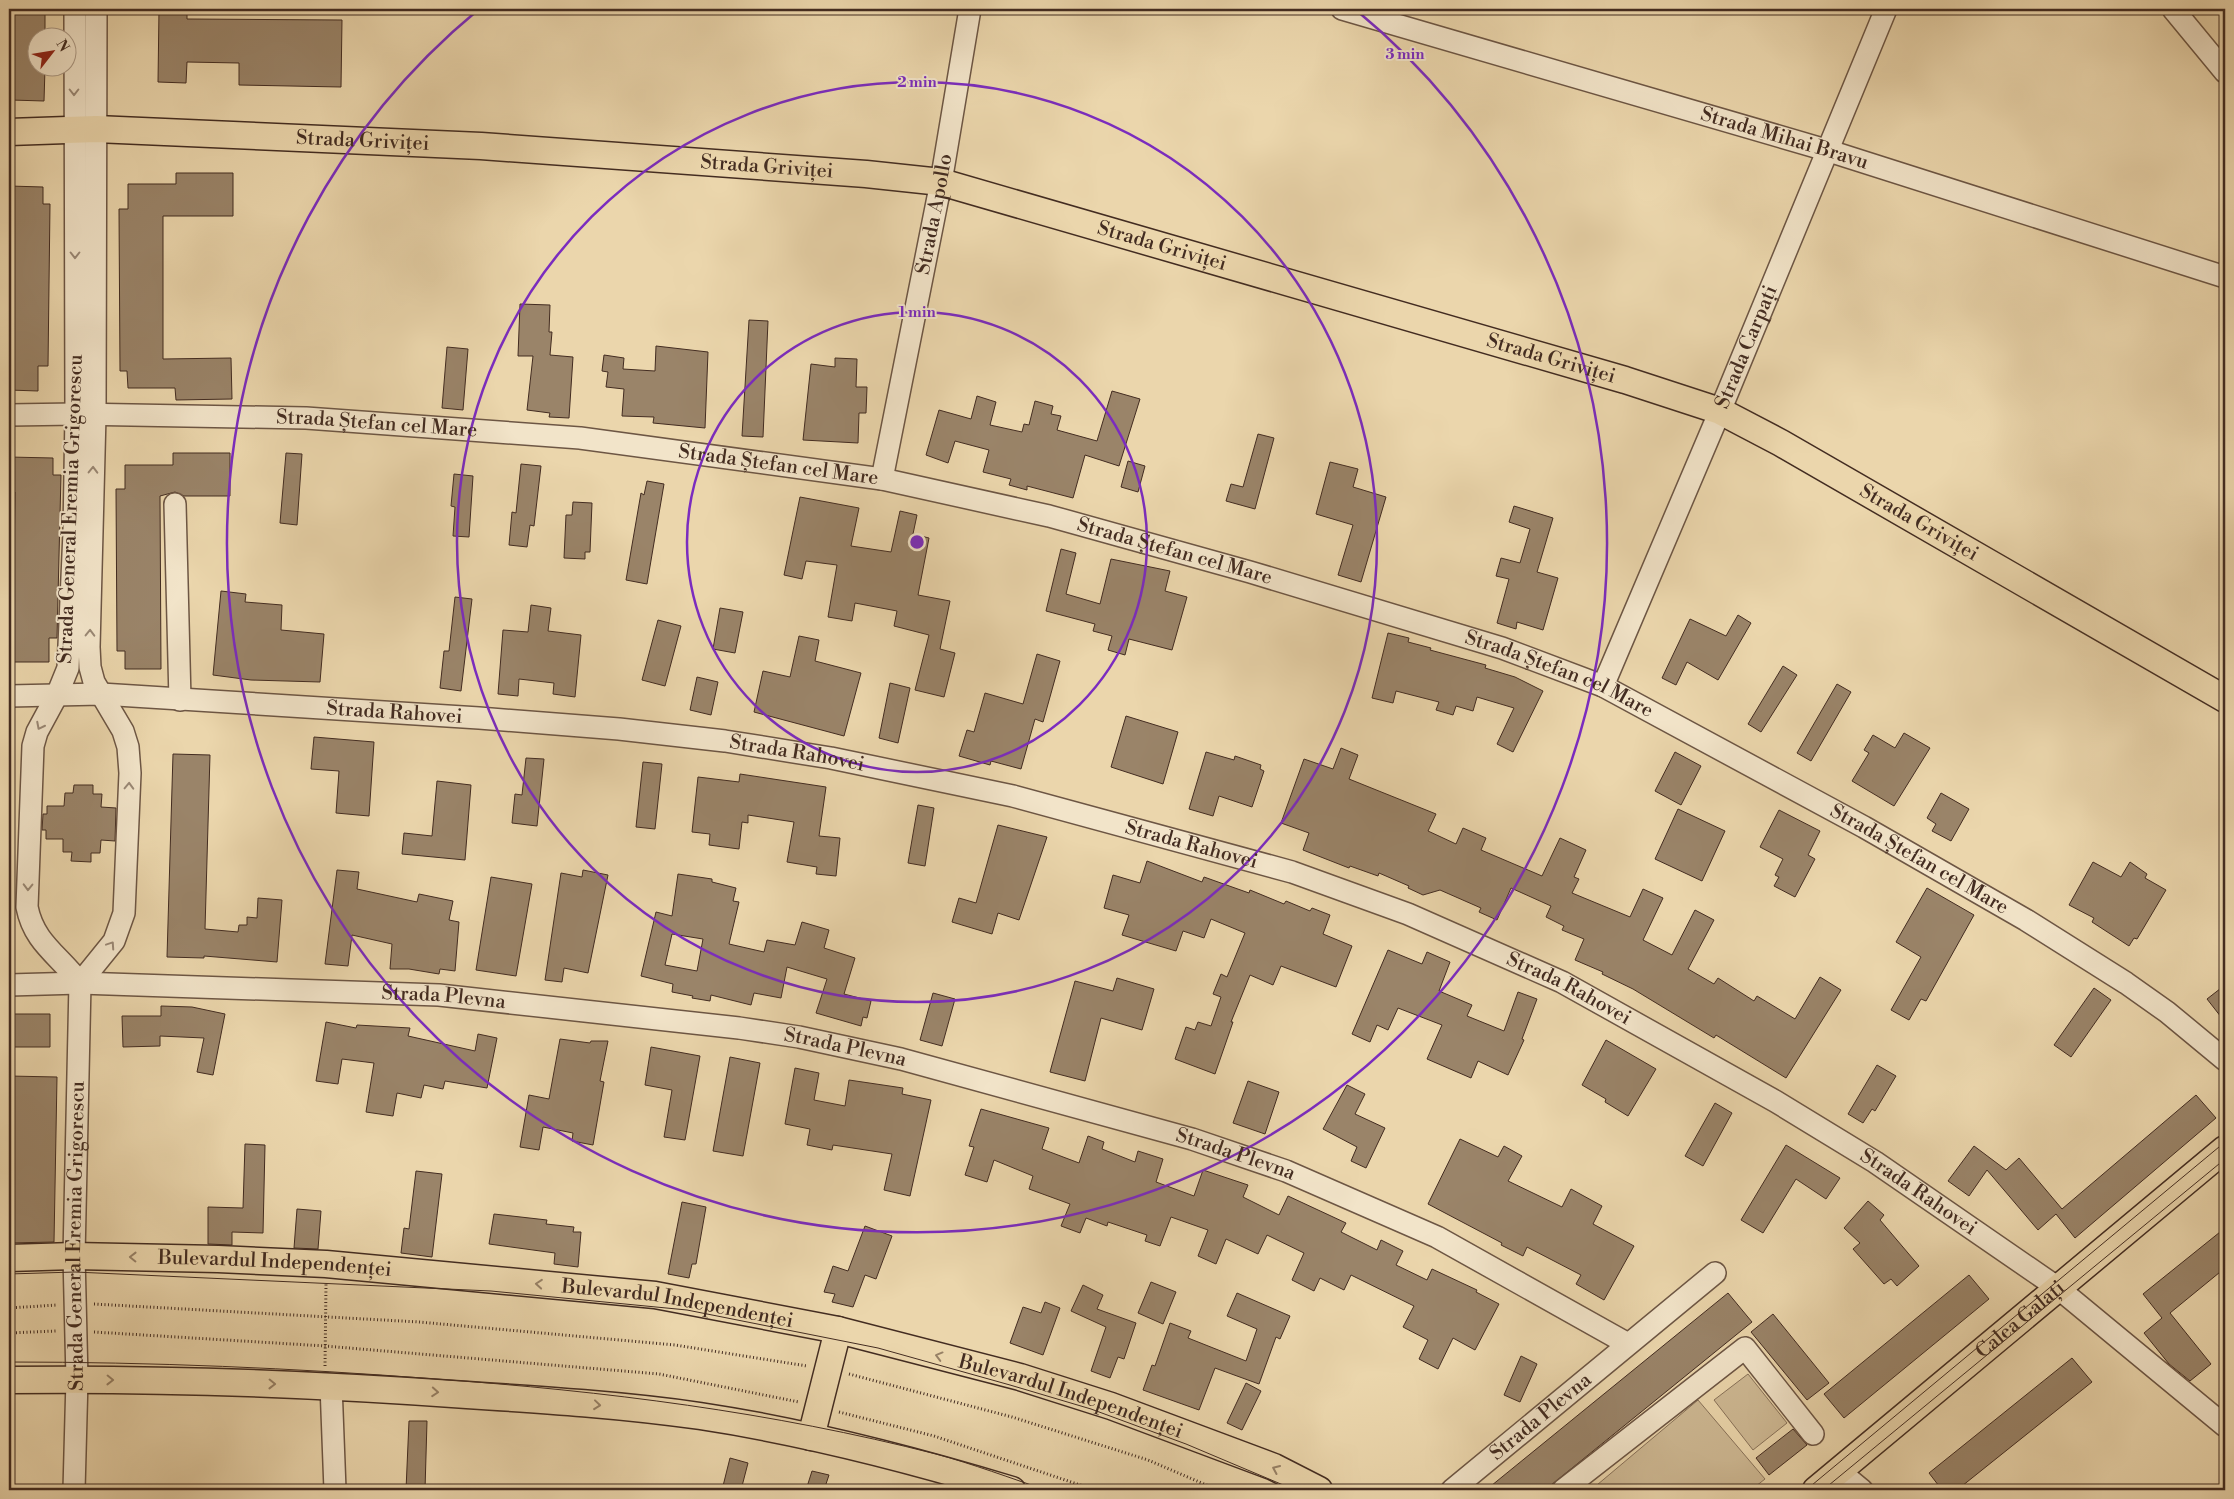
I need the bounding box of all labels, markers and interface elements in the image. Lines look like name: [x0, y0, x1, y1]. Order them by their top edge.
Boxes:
north arrow: [28, 28, 78, 78]
text: N: [52, 36, 73, 55]
text: 3 min: [1385, 45, 1425, 64]
text: 2 min: [897, 73, 937, 92]
one-way arrow: [69, 89, 79, 97]
street label: Strada Mihai Bravu: [1698, 102, 1872, 175]
street label: Strada Griviței: [296, 125, 430, 156]
street label: Strada Griviței: [699, 149, 835, 184]
street label: Strada Apollo: [910, 152, 958, 277]
street label: Strada Griviței: [1095, 215, 1230, 277]
one-way arrow: [70, 252, 80, 259]
street label: Strada Carpați: [1710, 281, 1783, 413]
text: 1 min: [898, 303, 936, 322]
street label: Strada Griviței: [1484, 328, 1619, 389]
street label: Strada General Eremia Grigorescu: [53, 353, 89, 664]
street label: Strada Ștefan cel Mare: [276, 405, 478, 443]
street label: Strada Ștefan cel Mare: [677, 439, 880, 491]
one-way arrow: [88, 466, 99, 474]
street label: Strada Griviței: [1855, 478, 1983, 567]
street label: Strada Ștefan cel Mare: [1074, 512, 1275, 590]
centre of rings: [908, 533, 926, 551]
street label: Strada Ștefan cel Mare: [1462, 625, 1658, 723]
one-way arrow: [84, 628, 95, 636]
street label: Strada Rahovei: [326, 696, 464, 729]
one-way arrow: [36, 721, 46, 730]
street label: Strada Rahovei: [728, 729, 867, 777]
one-way arrow: [124, 782, 134, 790]
street label: Strada Ștefan cel Mare: [1826, 799, 2013, 920]
street label: Strada Rahovei: [1122, 815, 1261, 875]
one-way arrow: [23, 883, 33, 891]
one-way arrow: [105, 942, 114, 951]
street label: Strada Rahovei: [1503, 947, 1636, 1031]
street label: Strada Plevna: [381, 981, 508, 1015]
street label: Strada Plevna: [782, 1022, 910, 1073]
street label: Strada General Eremia Grigorescu: [61, 1080, 90, 1391]
street label: Strada Plevna: [1173, 1123, 1300, 1186]
street label: Strada Rahovei: [1855, 1143, 1982, 1241]
street label: Bulevardul Independenței: [156, 1245, 393, 1283]
one-way arrow: [128, 1252, 136, 1262]
street label: Bulevardul Independenței: [559, 1274, 796, 1334]
street label: Calea Galați: [1971, 1275, 2070, 1364]
one-way arrow: [535, 1279, 543, 1290]
street label: Bulevardul Independenței: [955, 1349, 1187, 1444]
one-way arrow: [935, 1351, 944, 1362]
street label: Strada Plevna: [1485, 1367, 1597, 1466]
one-way arrow: [106, 1375, 114, 1385]
one-way arrow: [269, 1379, 277, 1389]
one-way arrow: [431, 1387, 439, 1398]
one-way arrow: [593, 1399, 601, 1410]
one-way arrow: [1272, 1464, 1281, 1475]

